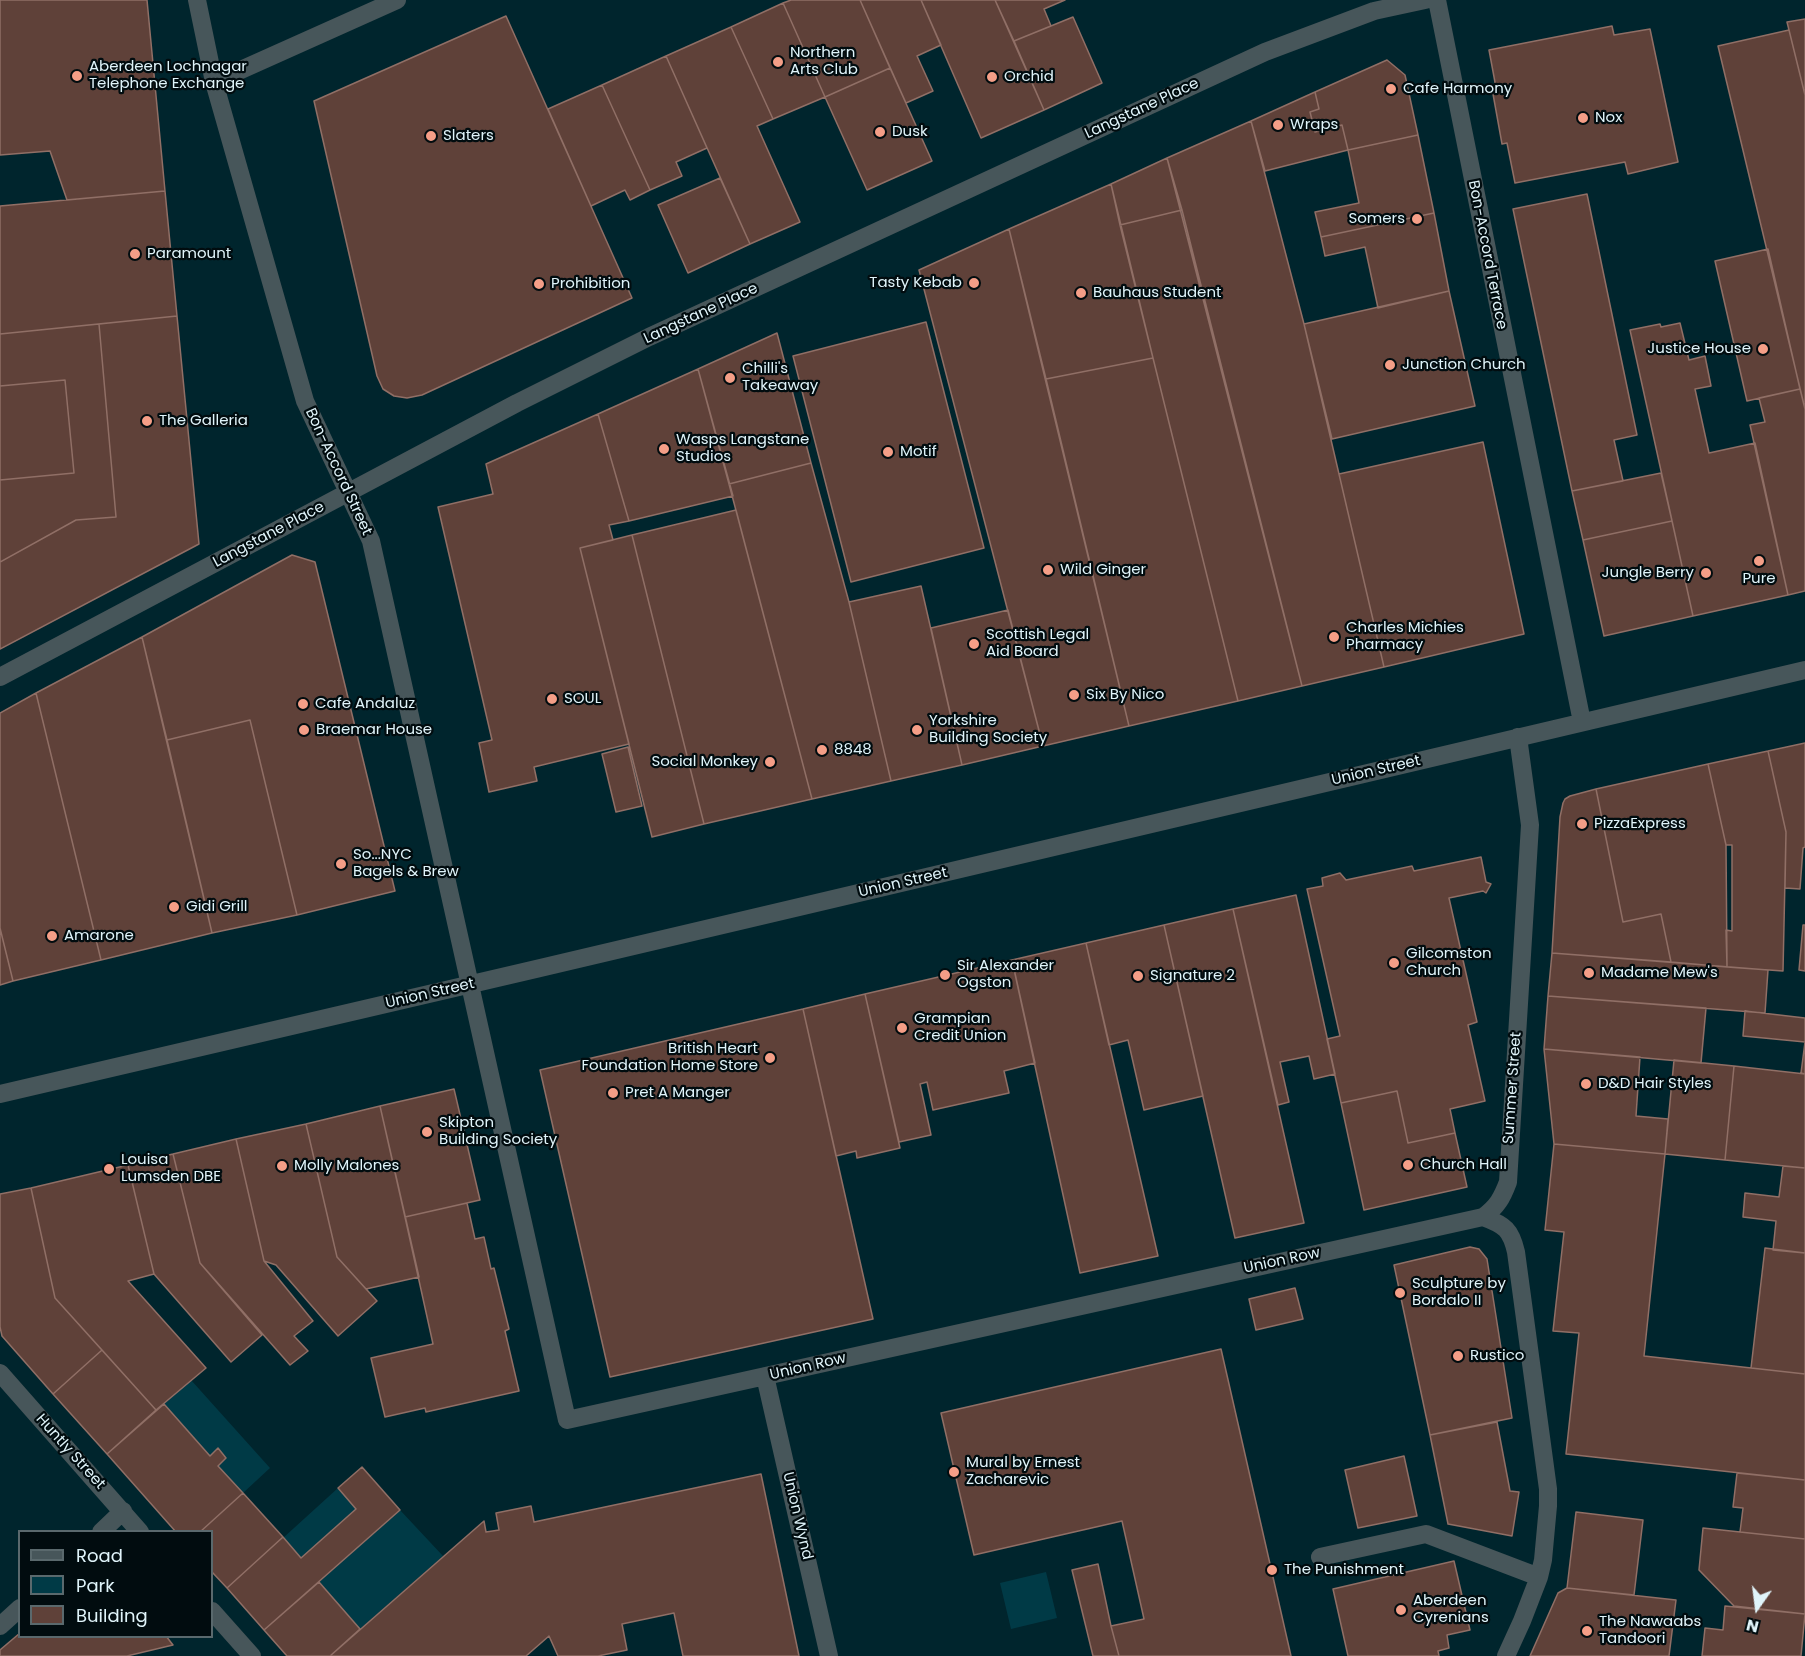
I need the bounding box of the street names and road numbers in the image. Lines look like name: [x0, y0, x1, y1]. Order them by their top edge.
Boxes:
street label: Langstane Place: [1082, 75, 1202, 143]
street label: Bon-Accord Terrace: [1464, 179, 1510, 331]
street label: Langstane Place: [641, 280, 761, 348]
street label: Bon-Accord Street: [301, 406, 375, 538]
street label: Langstane Place: [210, 498, 328, 572]
street label: Union Street: [1330, 752, 1422, 790]
street label: Union Street: [857, 864, 949, 902]
street label: Union Street: [384, 975, 476, 1013]
street label: Summer Street: [1500, 1031, 1526, 1145]
street label: Union Row: [1242, 1244, 1322, 1278]
street label: Union Row: [768, 1349, 848, 1385]
street label: Huntly Street: [31, 1411, 109, 1493]
street label: Union Wynd: [778, 1470, 816, 1562]

